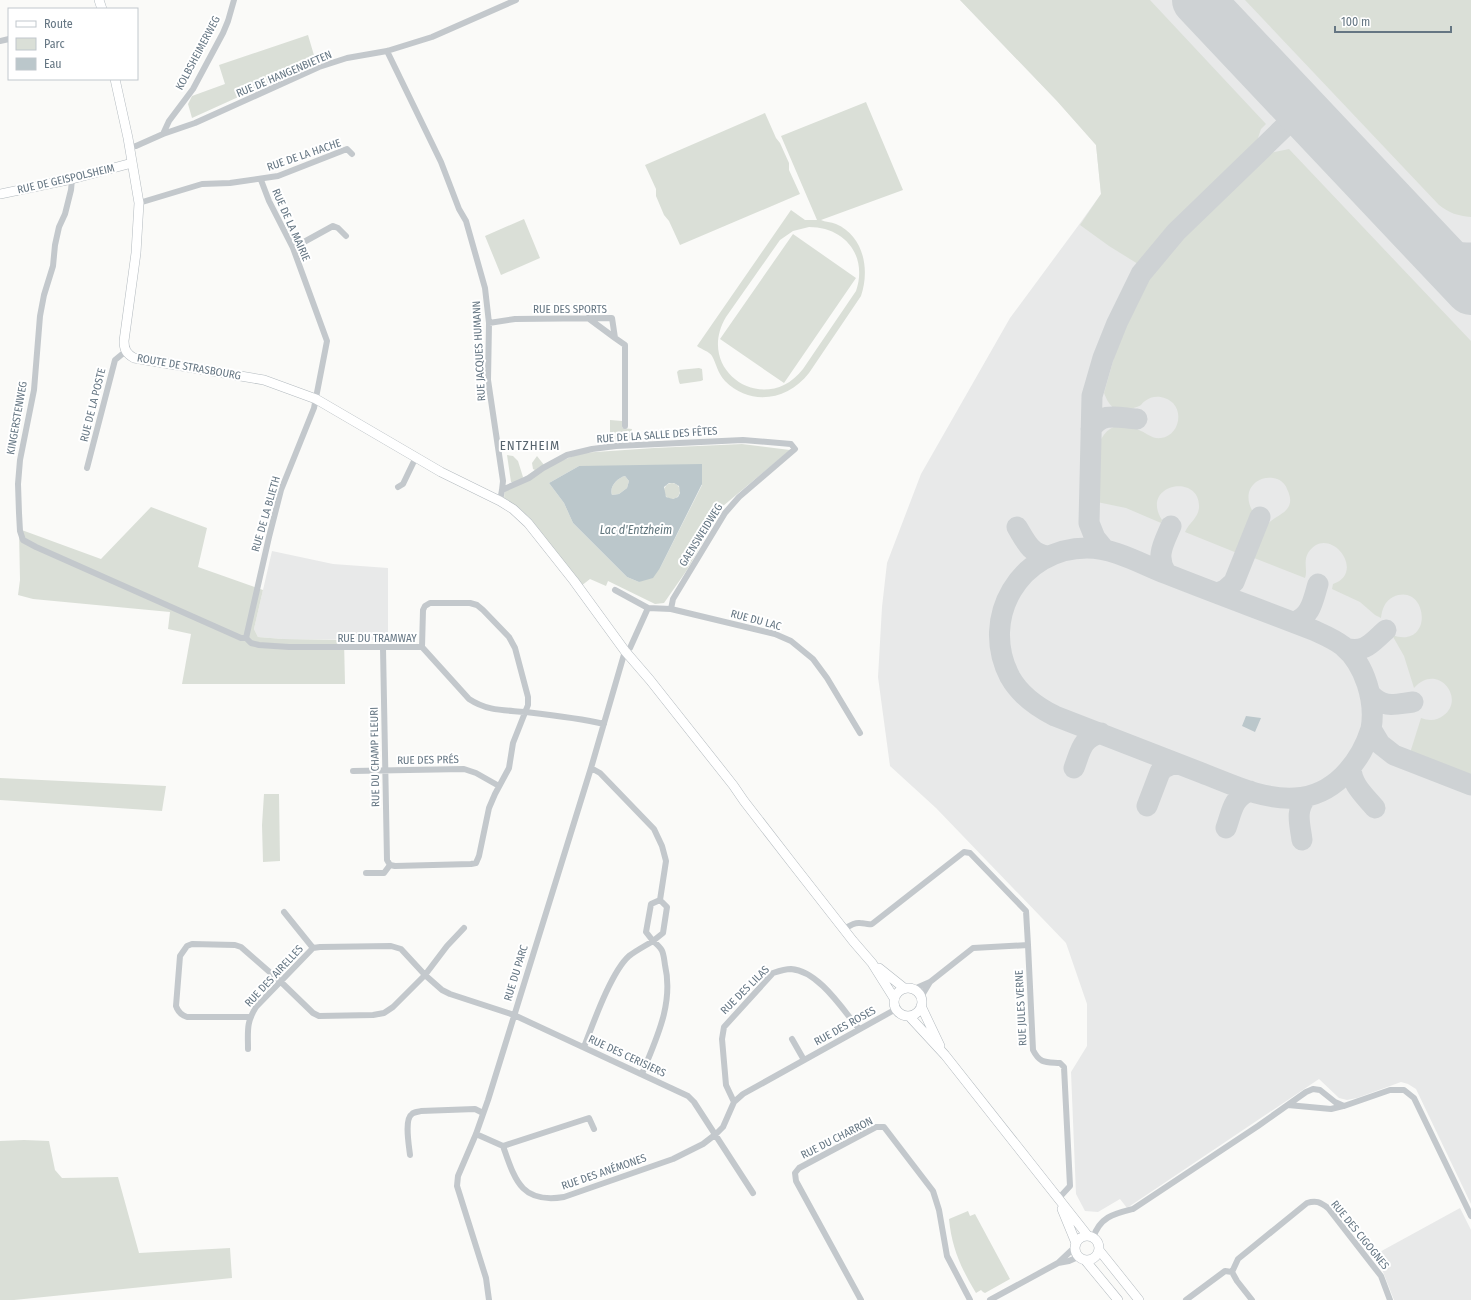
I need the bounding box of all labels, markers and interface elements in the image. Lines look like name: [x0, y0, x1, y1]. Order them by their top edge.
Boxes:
legend: [8, 8, 138, 80]
scale bar: [1335, 8, 1451, 34]
street label: KOLBSHEIMERWEG: [173, 14, 223, 92]
text: 100 m: [1341, 15, 1370, 29]
text: Route: [44, 17, 73, 31]
text: Parc: [44, 37, 65, 51]
street label: RUE DE HANGENBIETEN: [234, 48, 334, 100]
text: Eau: [44, 57, 62, 71]
street label: RUE DE LA HACHE: [265, 136, 343, 174]
street label: RUE DE GEISPOLSHEIM: [16, 161, 116, 197]
street label: RUE DE LA MAIRIE: [269, 187, 313, 263]
street label: RUE JACQUES HUMANN: [470, 300, 488, 402]
street label: RUE DES SPORTS: [533, 303, 607, 316]
street label: ROUTE DE STRASBOURG: [136, 351, 242, 383]
street label: RUE DE LA POSTE: [78, 367, 108, 443]
street label: KINGERSTENWEG: [4, 380, 30, 456]
street label: RUE DE LA SALLE DES FÊTES: [596, 424, 718, 446]
district label: ENTZHEIM: [500, 438, 560, 453]
street label: RUE DE LA BLIETH: [249, 475, 283, 553]
street label: GAENSWEIDWEG: [677, 501, 725, 569]
water label: Lac d'Entzheim: [600, 523, 672, 537]
street label: RUE DU LAC: [729, 607, 783, 633]
street label: RUE DU TRAMWAY: [337, 632, 417, 645]
street label: RUE DU CHAMP FLEURI: [368, 707, 382, 807]
street label: RUE DES PRÉS: [397, 752, 460, 767]
street label: RUE DES AIRELLES: [242, 942, 306, 1010]
street label: RUE DU PARC: [501, 943, 531, 1003]
street label: RUE DES LILAS: [718, 963, 772, 1017]
street label: RUE JULES VERNE: [1013, 970, 1029, 1046]
street label: RUE DES ROSES: [812, 1003, 879, 1048]
street label: RUE DES CERISIERS: [586, 1032, 668, 1080]
street label: RUE DU CHARRON: [799, 1114, 875, 1162]
street label: RUE DES ANÉMONES: [559, 1150, 649, 1193]
street label: RUE DES CIGOGNES: [1328, 1198, 1392, 1272]

